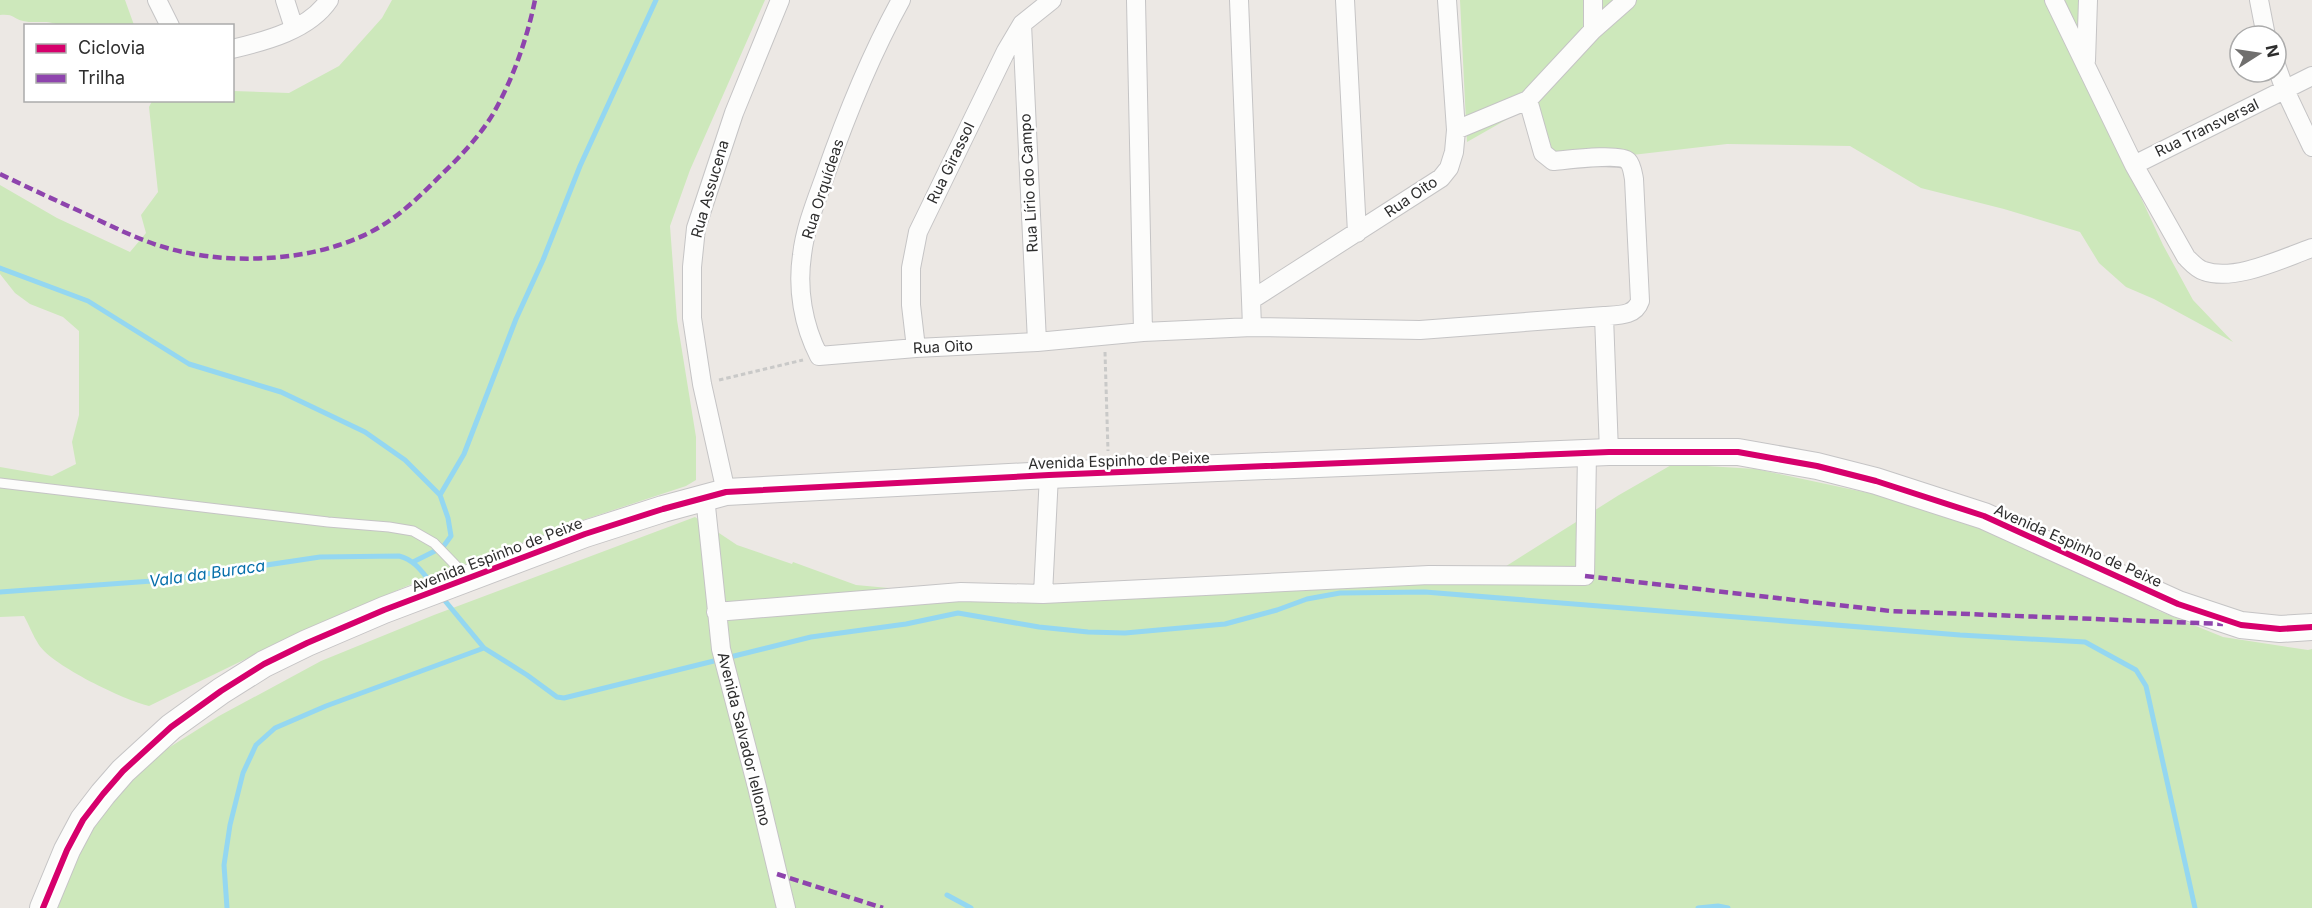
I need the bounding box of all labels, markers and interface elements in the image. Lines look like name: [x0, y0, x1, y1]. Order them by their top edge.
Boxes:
legend: [24, 24, 234, 102]
north arrow: [2228, 24, 2288, 84]
text: Ciclovia: [78, 37, 145, 58]
text: N: [2262, 43, 2284, 59]
text: Trilha: [78, 67, 125, 88]
street label: Rua Transversal: [2152, 94, 2262, 161]
street label: Rua Lírio do Campo: [1015, 113, 1042, 253]
street label: Rua Girassol: [923, 119, 978, 207]
street label: Rua Orquídeas: [797, 136, 848, 241]
street label: Rua Assucena: [686, 138, 733, 240]
street label: Rua Oito: [1381, 172, 1441, 221]
street label: Rua Oito: [913, 335, 973, 358]
street label: Avenida Espinho de Peixe: [1028, 448, 1210, 473]
street label: Avenida Espinho de Peixe: [1991, 500, 2165, 591]
street label: Avenida Espinho de Peixe: [409, 513, 585, 596]
water label: Vala da Buraca: [148, 555, 266, 591]
street label: Avenida Salvador Iellomo: [714, 650, 775, 828]

